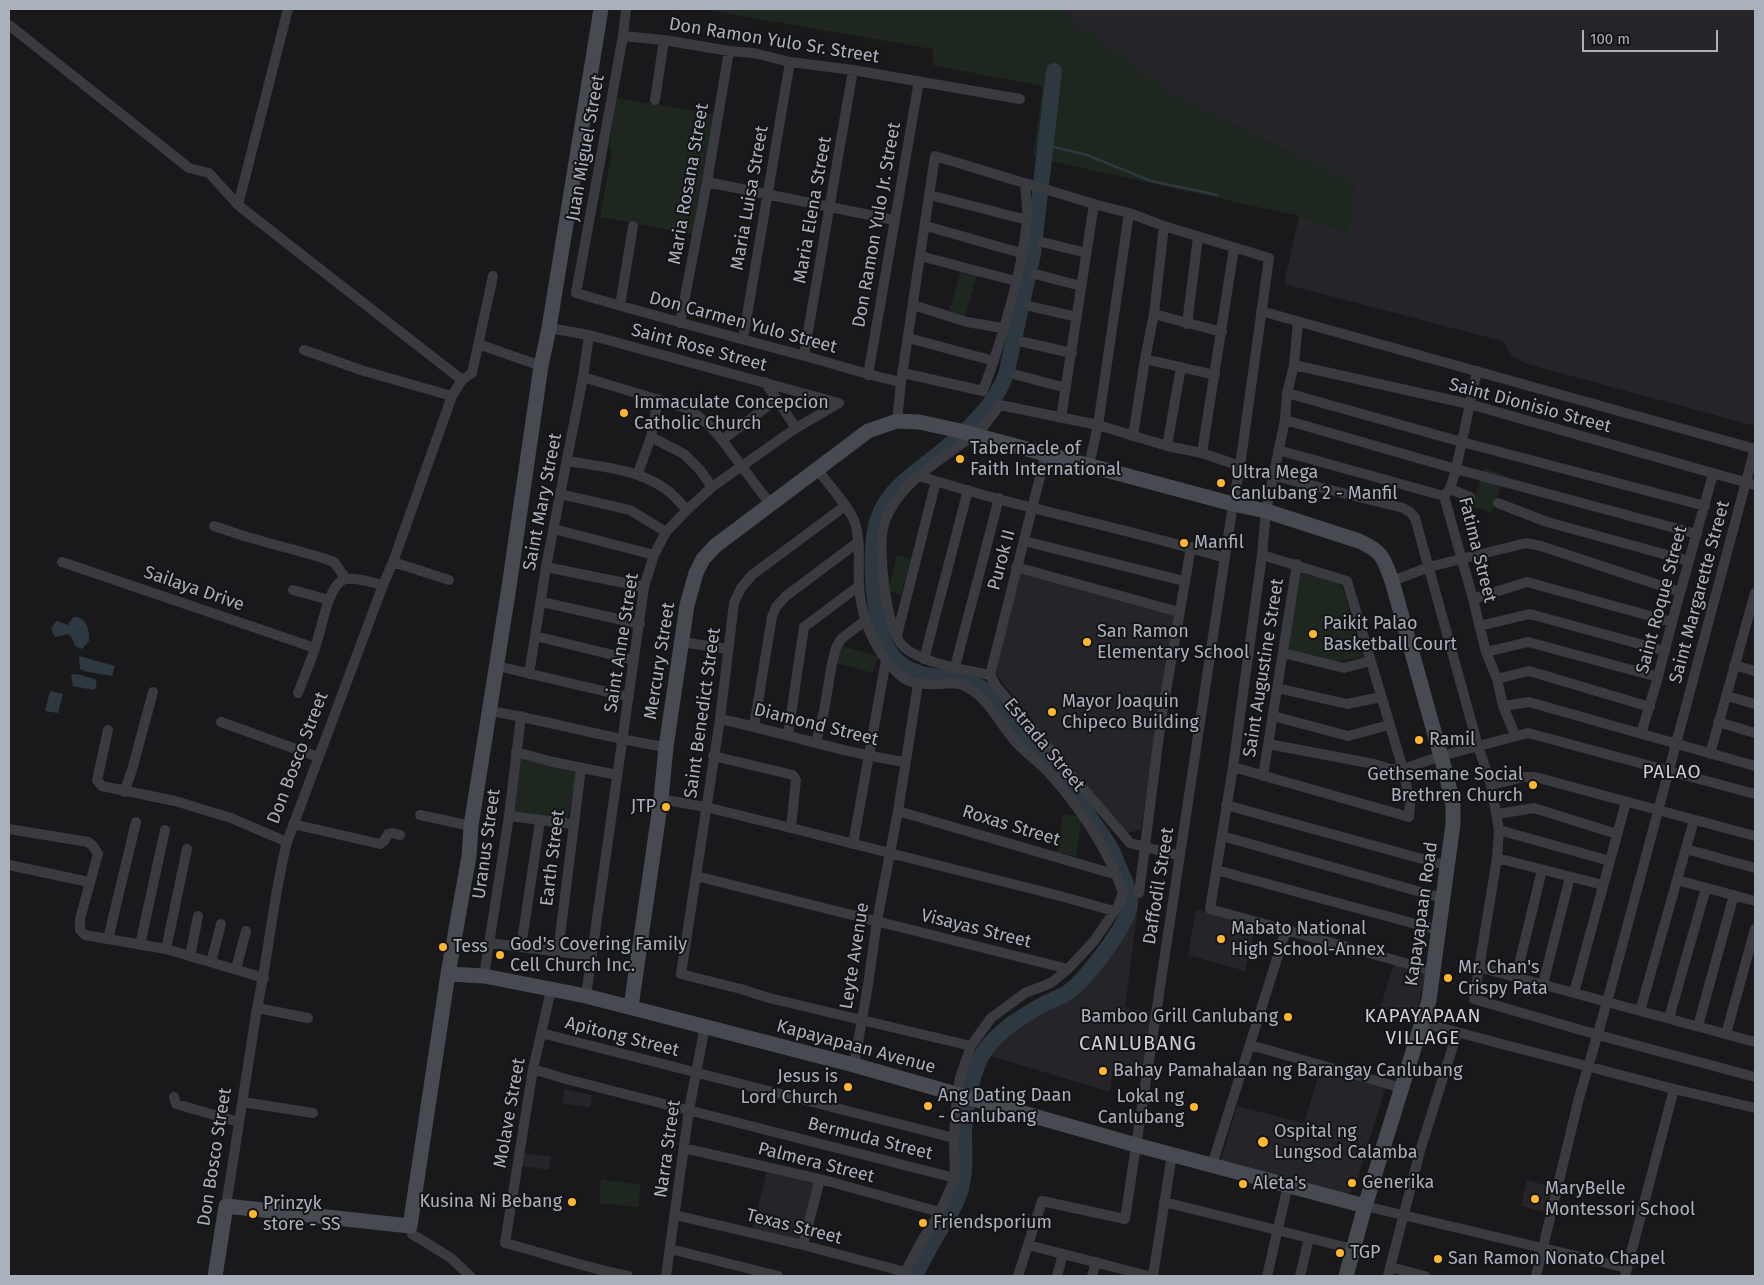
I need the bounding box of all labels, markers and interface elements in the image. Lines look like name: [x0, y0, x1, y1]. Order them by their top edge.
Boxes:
street label: Don Ramon Yulo Sr. Street: [667, 14, 881, 68]
scale bar: [1584, 20, 1720, 52]
text: 100 m: [1590, 30, 1630, 48]
street label: Juan Miguel Street: [562, 73, 610, 223]
street label: Maria Rosana Street: [664, 102, 714, 266]
street label: Don Ramon Yulo Jr. Street: [848, 121, 906, 329]
street label: Maria Luisa Street: [727, 124, 773, 272]
street label: Maria Elena Street: [789, 135, 837, 285]
street label: Don Carmen Yulo Street: [647, 288, 839, 358]
street label: Saint Rose Street: [629, 320, 769, 376]
street label: Saint Dionisio Street: [1447, 374, 1613, 438]
place label: Immaculate Concepcion Catholic Church: [634, 392, 829, 434]
marker: Immaculate Concepcion Catholic Church: [618, 407, 630, 419]
street label: Saint Mary Street: [519, 431, 567, 573]
place label: Tabernacle of Faith International: [970, 438, 1121, 480]
marker: Tabernacle of Faith International: [954, 453, 966, 465]
place label: Ultra Mega Canlubang 2 - Manfil: [1231, 462, 1398, 504]
marker: Ultra Mega Canlubang 2 - Manfil: [1215, 477, 1227, 489]
street label: Fatima Street: [1453, 495, 1501, 605]
street label: Saint Margarette Street: [1665, 498, 1735, 686]
street label: Saint Roque Street: [1632, 524, 1692, 676]
street label: Purok II: [984, 527, 1020, 593]
place label: Manfil: [1194, 532, 1244, 554]
marker: Manfil: [1178, 537, 1190, 549]
street label: Sailaya Drive: [141, 562, 247, 616]
street label: Saint Anne Street: [600, 572, 644, 714]
street label: Saint Augustine Street: [1239, 577, 1289, 759]
street label: Mercury Street: [640, 601, 680, 721]
place label: Paikit Palao Basketball Court: [1323, 613, 1457, 656]
place label: San Ramon Elementary School: [1097, 621, 1249, 664]
street label: Saint Benedict Street: [680, 626, 726, 800]
marker: Paikit Palao Basketball Court: [1307, 628, 1319, 640]
marker: San Ramon Elementary School: [1081, 636, 1093, 648]
street label: Don Bosco Street: [263, 689, 333, 827]
place label: Mayor Joaquin Chipeco Building: [1062, 691, 1199, 734]
street label: Estrada Street: [999, 694, 1089, 796]
street label: Diamond Street: [752, 699, 880, 751]
marker: Mayor Joaquin Chipeco Building: [1046, 706, 1058, 718]
place label: Ramil: [1429, 729, 1475, 751]
marker: Ramil: [1413, 734, 1425, 746]
district label: PALAO: [1642, 762, 1702, 784]
place label: Gethsemane Social Brethren Church: [1367, 764, 1523, 806]
marker: Gethsemane Social Brethren Church: [1527, 779, 1539, 791]
street label: Uranus Street: [469, 788, 505, 900]
place label: JTP: [631, 796, 656, 818]
marker: JTP: [660, 801, 672, 813]
street label: Roxas Street: [960, 801, 1062, 851]
street label: Earth Street: [536, 809, 570, 907]
street label: Daffodil Street: [1139, 826, 1179, 946]
street label: Kapayapaan Road: [1401, 840, 1443, 988]
street label: Leyte Avenue: [836, 901, 874, 1011]
street label: Visayas Street: [919, 905, 1033, 953]
place label: Mabato National High School-Annex: [1231, 918, 1385, 961]
marker: Mabato National High School-Annex: [1215, 933, 1227, 945]
place label: God's Covering Family Cell Church Inc.: [510, 934, 687, 976]
place label: Tess: [453, 936, 488, 958]
marker: Tess: [437, 941, 449, 953]
marker: God's Covering Family Cell Church Inc.: [494, 949, 506, 961]
place label: Mr. Chan's Crispy Pata: [1458, 957, 1548, 1000]
marker: Mr. Chan's Crispy Pata: [1442, 972, 1454, 984]
place label: Bamboo Grill Canlubang: [1080, 1006, 1278, 1028]
district label: KAPAYAPAAN VILLAGE: [1363, 1006, 1483, 1050]
marker: Bamboo Grill Canlubang: [1282, 1011, 1294, 1023]
street label: Apitong Street: [563, 1012, 681, 1062]
street label: Kapayapaan Avenue: [774, 1015, 938, 1079]
district label: CANLUBANG: [1078, 1032, 1198, 1056]
street label: Molave Street: [490, 1056, 530, 1170]
place label: Bahay Pamahalaan ng Barangay Canlubang: [1113, 1060, 1463, 1082]
marker: Bahay Pamahalaan ng Barangay Canlubang: [1097, 1065, 1109, 1077]
place label: Jesus is Lord Church: [741, 1066, 838, 1108]
marker: Jesus is Lord Church: [842, 1081, 854, 1093]
place label: Ang Dating Daan - Canlubang: [938, 1085, 1072, 1128]
street label: Don Bosco Street: [193, 1086, 237, 1228]
place label: Lokal ng Canlubang: [1098, 1086, 1184, 1128]
street label: Narra Street: [650, 1099, 686, 1199]
marker: Ang Dating Daan - Canlubang: [922, 1100, 934, 1112]
marker: Lokal ng Canlubang: [1188, 1101, 1200, 1113]
street label: Bermuda Street: [805, 1113, 935, 1165]
place label: Ospital ng Lungsod Calamba: [1274, 1121, 1418, 1164]
marker: Ospital ng Lungsod Calamba: [1256, 1135, 1270, 1149]
street label: Palmera Street: [756, 1138, 876, 1188]
place label: Generika: [1362, 1172, 1434, 1194]
place label: Aleta's: [1253, 1173, 1306, 1195]
marker: Generika: [1346, 1177, 1358, 1189]
marker: Aleta's: [1237, 1178, 1249, 1190]
place label: MaryBelle Montessori School: [1545, 1178, 1695, 1220]
place label: Kusina Ni Bebang: [419, 1191, 562, 1213]
place label: Prinzyk store - SS: [263, 1193, 341, 1236]
marker: MaryBelle Montessori School: [1529, 1193, 1541, 1205]
marker: Kusina Ni Bebang: [566, 1196, 578, 1208]
street label: Texas Street: [744, 1205, 844, 1249]
marker: Prinzyk store - SS: [247, 1208, 259, 1220]
place label: Friendsporium: [933, 1212, 1052, 1234]
marker: Friendsporium: [917, 1217, 929, 1229]
place label: TGP: [1350, 1242, 1380, 1264]
marker: TGP: [1334, 1247, 1346, 1259]
place label: San Ramon Nonato Chapel: [1448, 1248, 1665, 1270]
marker: San Ramon Nonato Chapel: [1432, 1253, 1444, 1265]

